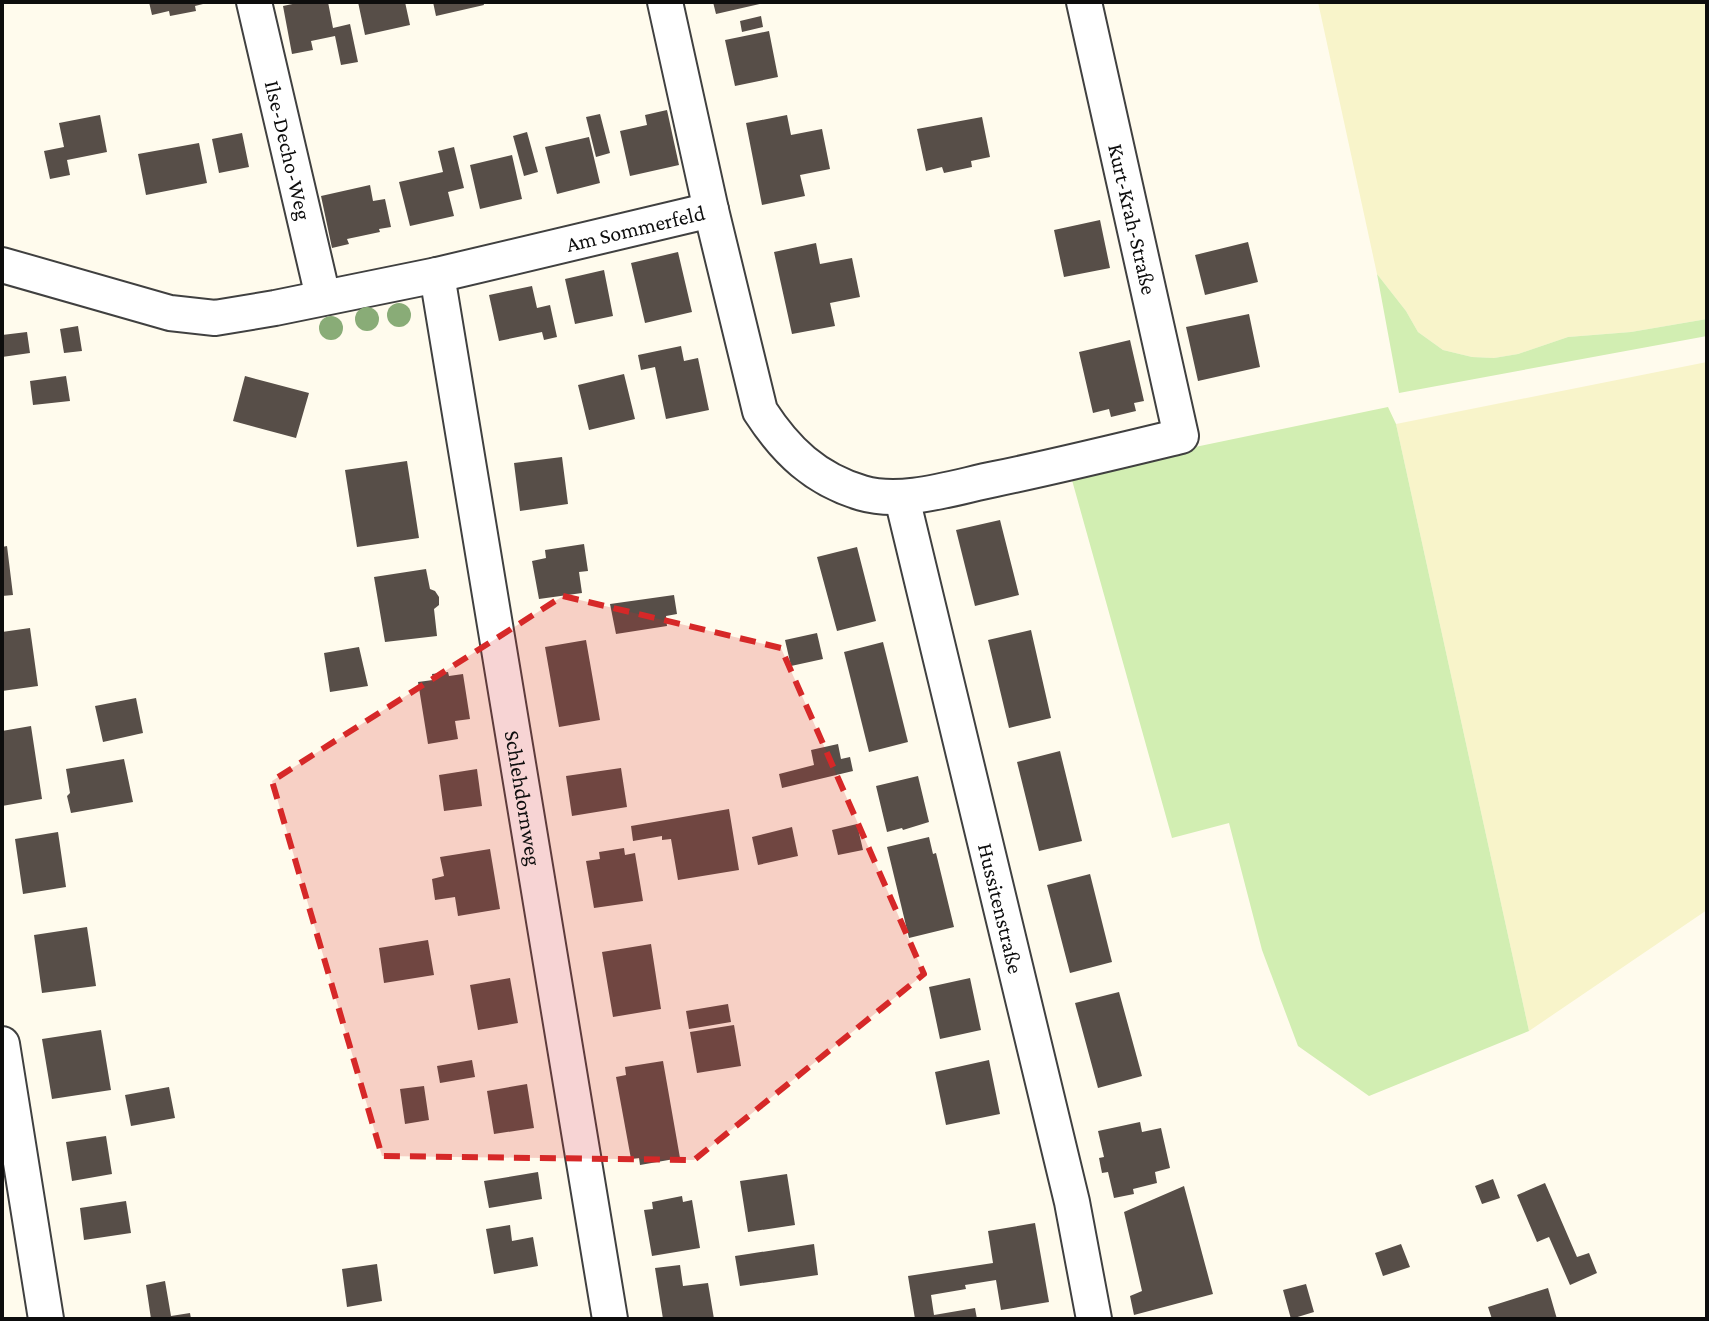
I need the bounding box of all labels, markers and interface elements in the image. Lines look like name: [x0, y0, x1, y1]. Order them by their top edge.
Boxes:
street label: Ilse-Decho-Weg: [260, 78, 317, 223]
street label: Kurt-Krah-Straße: [1103, 141, 1162, 297]
street label: Am Sommerfeld: [564, 200, 708, 257]
street label: Schlehdornweg: [500, 728, 547, 868]
street label: Hussitenstraße: [973, 841, 1028, 976]

